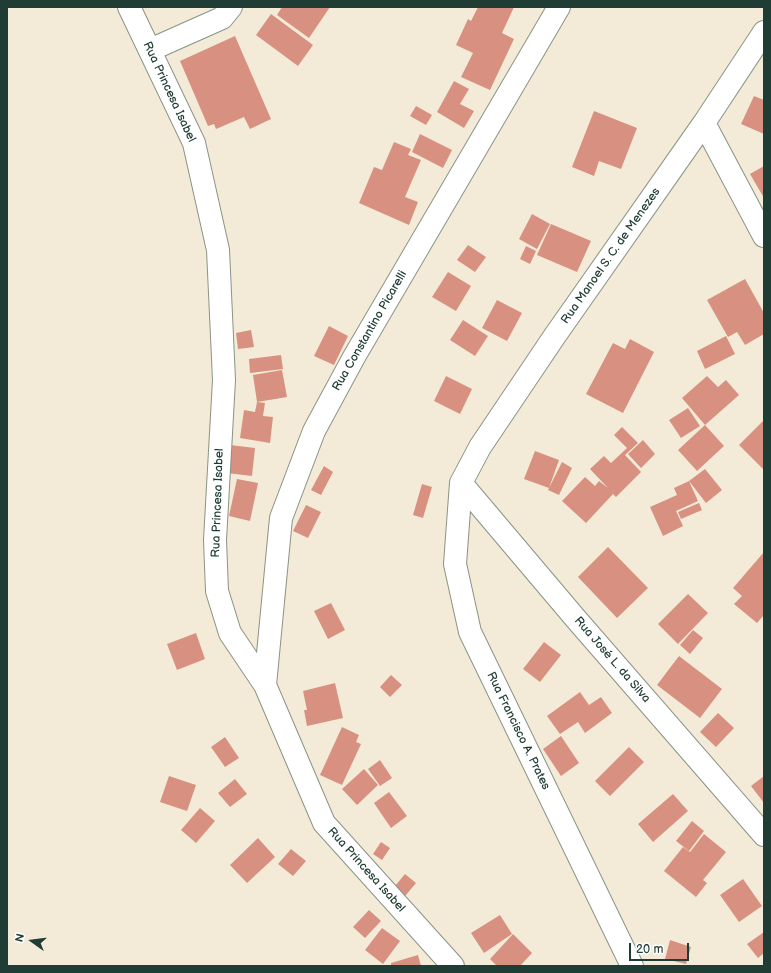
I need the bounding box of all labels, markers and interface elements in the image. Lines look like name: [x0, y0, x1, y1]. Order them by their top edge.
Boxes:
street label: Rua Princesa Isabel: [139, 39, 199, 145]
street label: Rua Manoel S. C. de Menezes: [558, 185, 664, 327]
street label: Rua Constantino Picarelli: [330, 268, 410, 394]
street label: Rua Princesa Isabel: [209, 448, 227, 558]
street label: Rua José L. da Silva: [571, 614, 653, 706]
street label: Rua Francisco A. Prates: [483, 670, 553, 792]
street label: Rua Princesa Isabel: [324, 825, 408, 915]
north arrow: [12, 921, 52, 961]
text: N: [13, 932, 27, 944]
scale bar: [631, 935, 691, 961]
text: 20 m: [636, 942, 663, 957]

